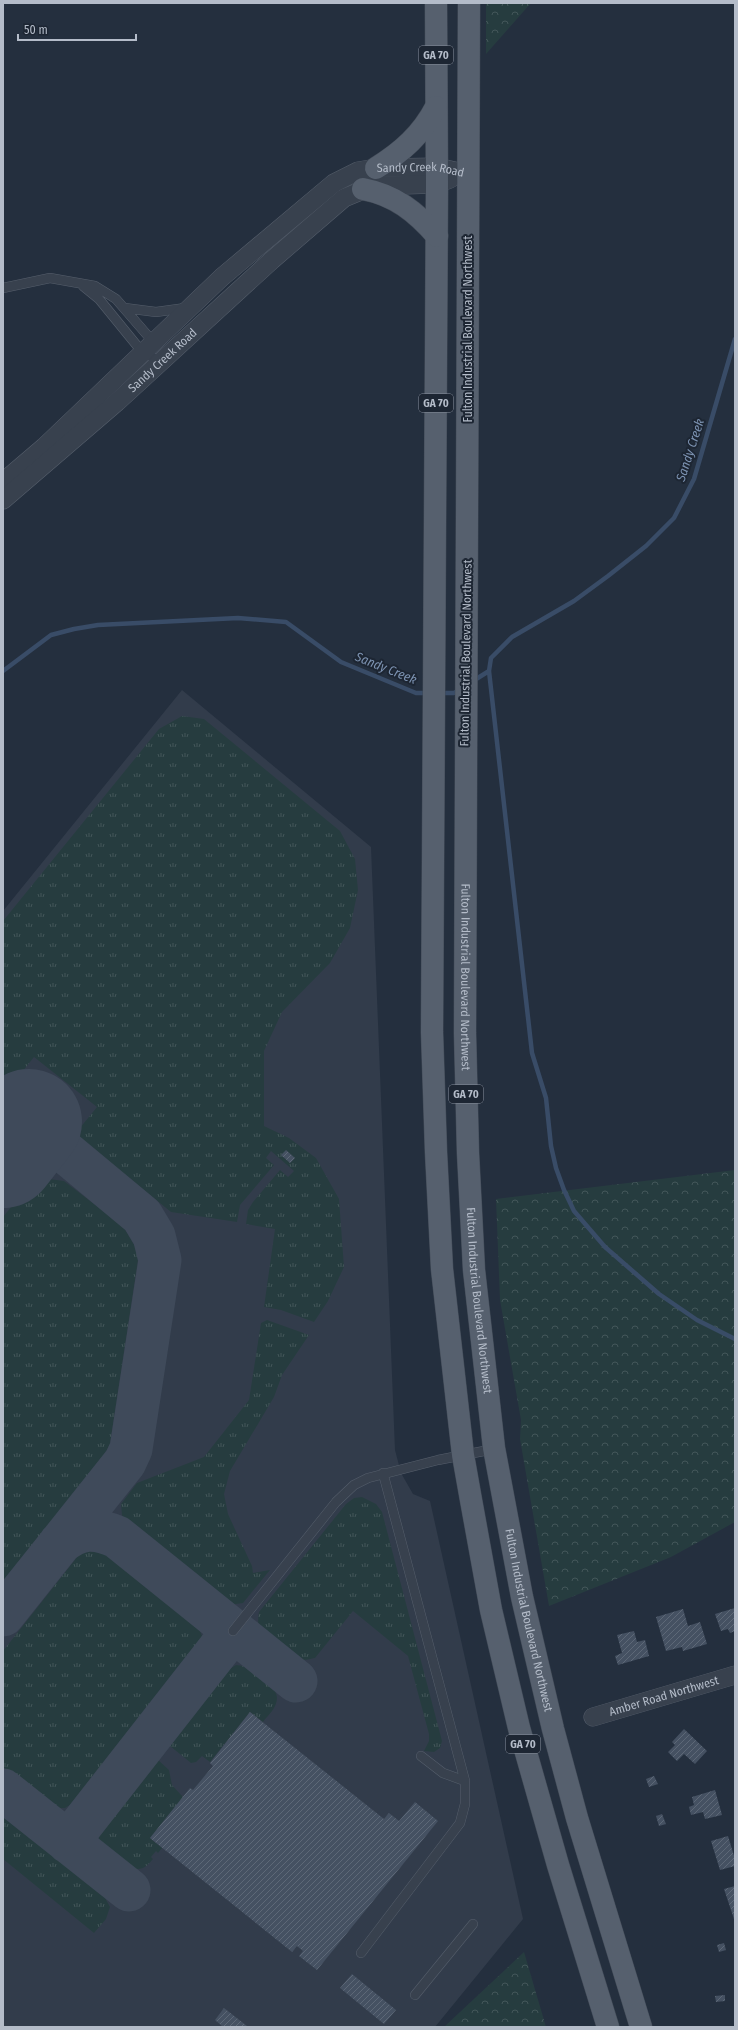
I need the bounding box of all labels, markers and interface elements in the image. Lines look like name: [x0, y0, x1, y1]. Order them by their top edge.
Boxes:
scale bar: [18, 16, 136, 42]
text: 50 m: [24, 23, 48, 37]
road number: GA 70: [419, 46, 453, 64]
street label: Sandy Creek Road: [377, 160, 465, 180]
street label: Fulton Industrial Boulevard Northwest: [461, 236, 475, 422]
street label: Sandy Creek Road: [125, 326, 200, 395]
road number: GA 70: [419, 394, 453, 412]
water label: Sandy Creek: [673, 416, 707, 484]
street label: Fulton Industrial Boulevard Northwest: [457, 559, 475, 747]
water label: Sandy Creek: [352, 649, 419, 687]
street label: Fulton Industrial Boulevard Northwest: [458, 883, 473, 1071]
road number: GA 70: [449, 1085, 483, 1103]
street label: Fulton Industrial Boulevard Northwest: [464, 1207, 495, 1394]
street label: Fulton Industrial Boulevard Northwest: [502, 1527, 556, 1713]
street label: Amber Road Northwest: [608, 1673, 720, 1719]
road number: GA 70: [506, 1735, 540, 1753]

